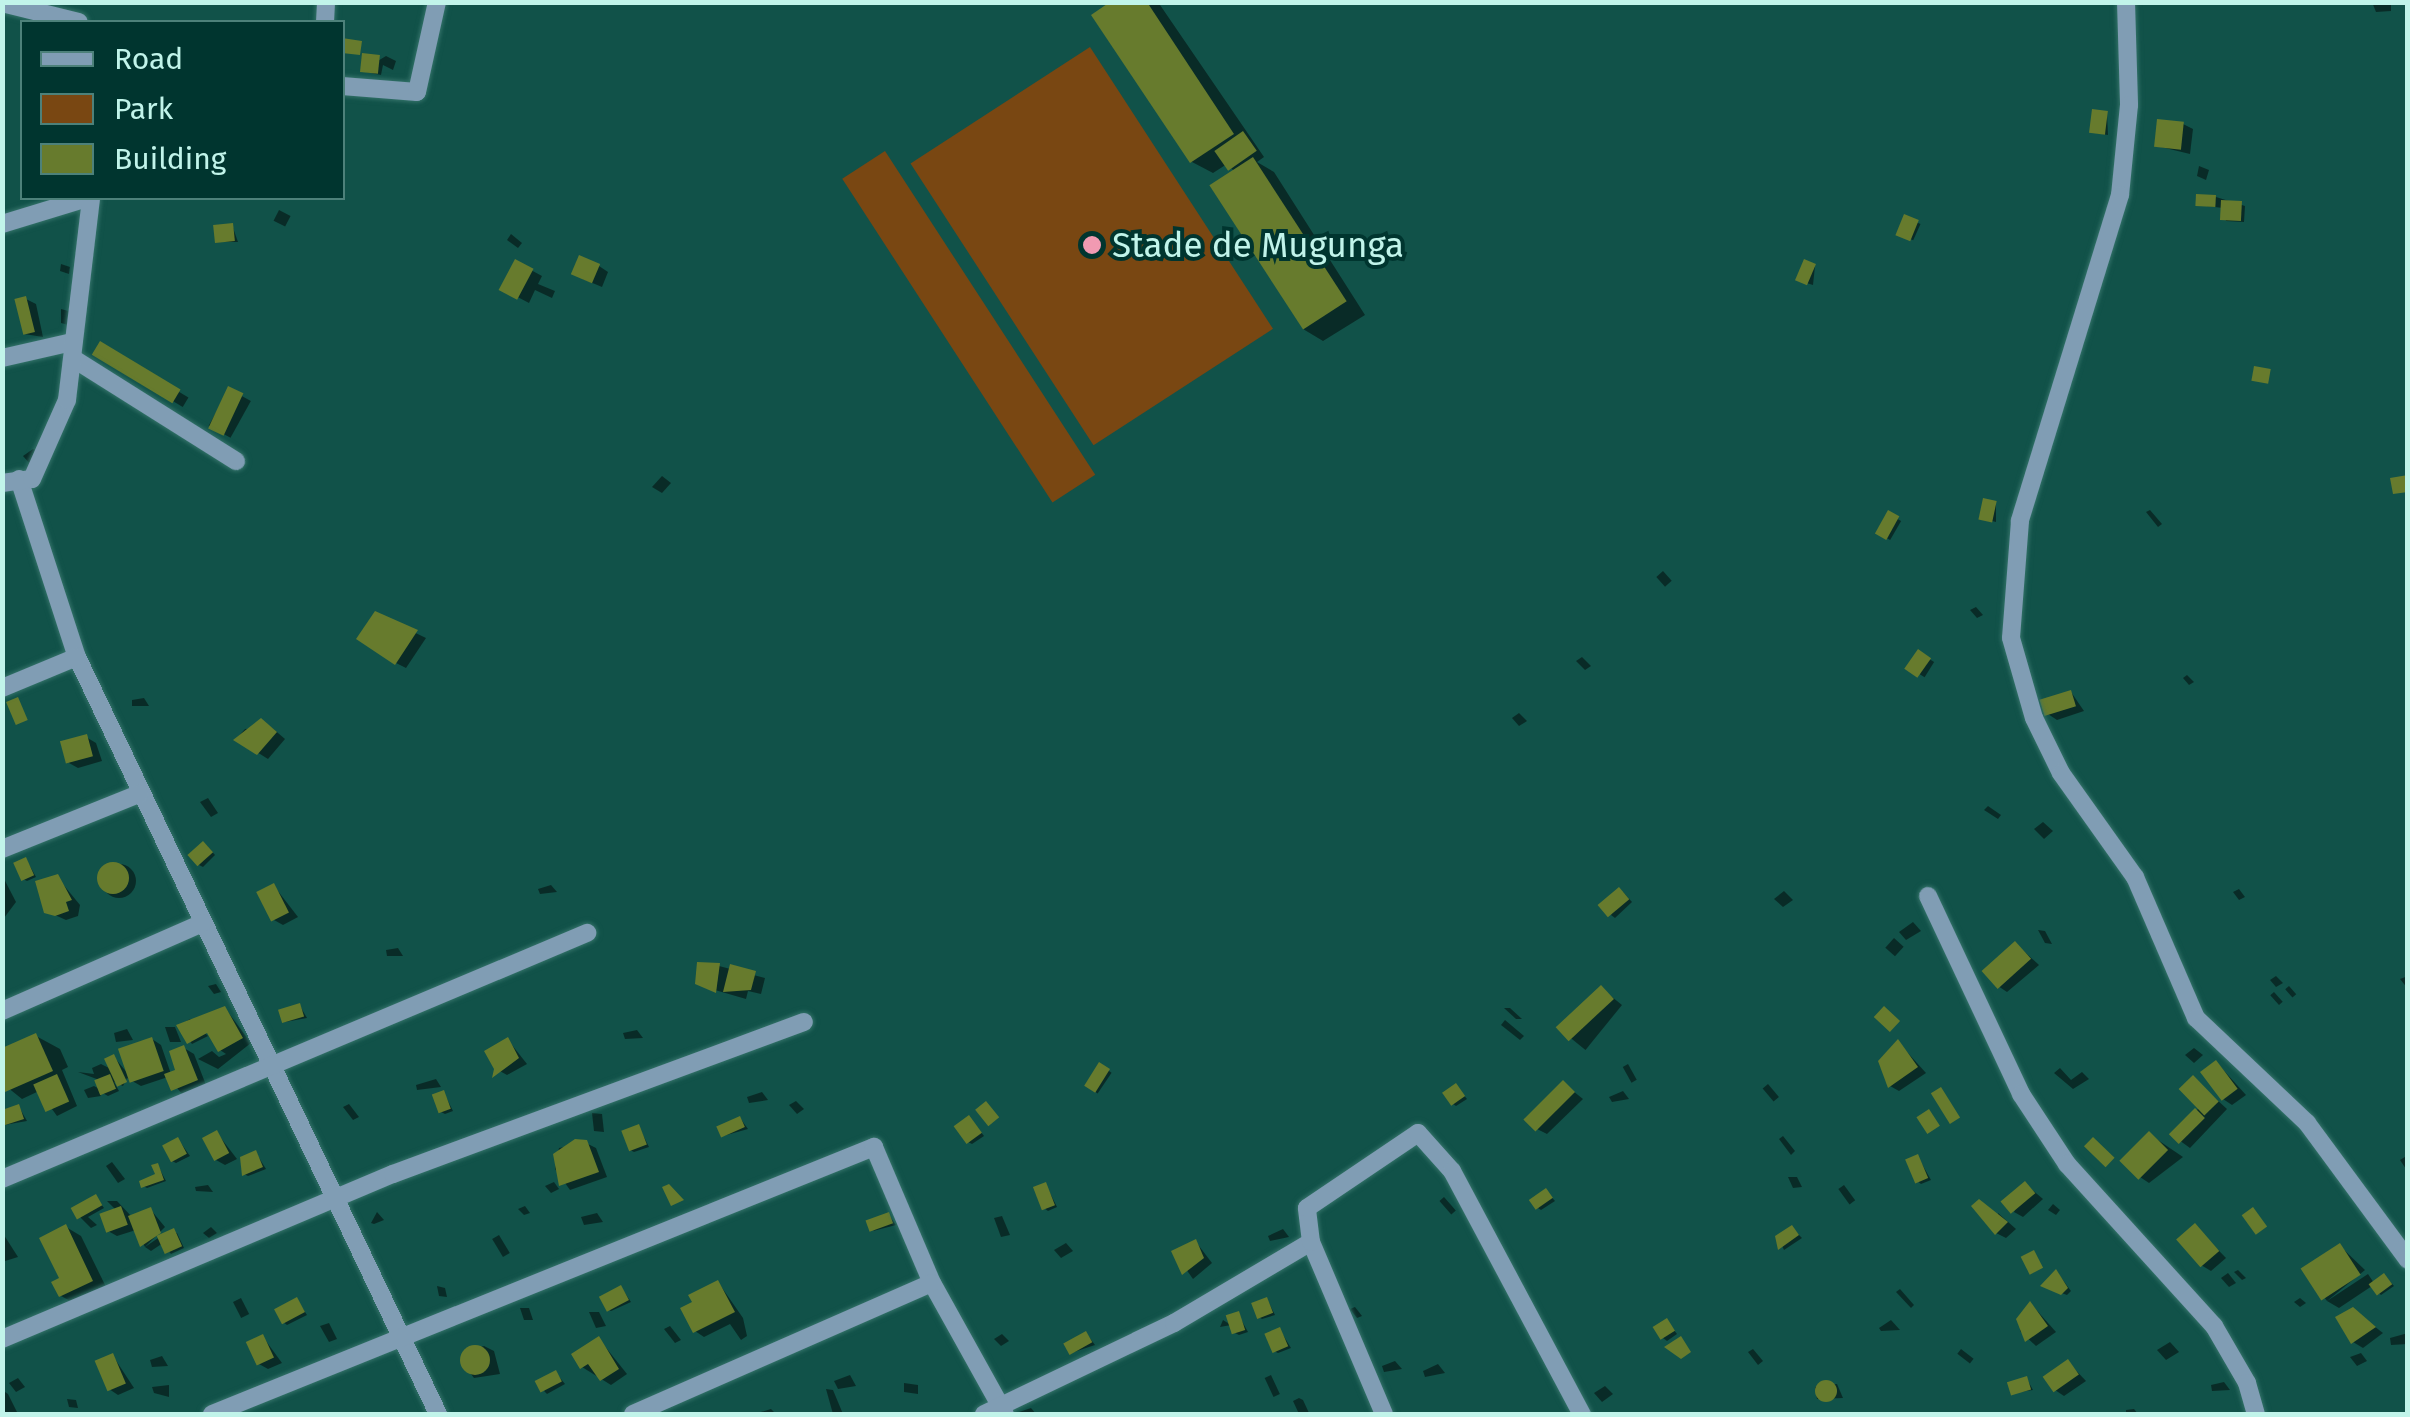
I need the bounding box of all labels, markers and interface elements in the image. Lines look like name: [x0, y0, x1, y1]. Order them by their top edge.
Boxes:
legend: [20, 20, 345, 200]
text: Road: [114, 41, 183, 77]
text: Park: [114, 91, 173, 127]
text: Building: [114, 141, 226, 177]
place label: Stade de Mugunga: [1112, 224, 1404, 266]
marker: Stade de Mugunga: [1081, 234, 1103, 256]

